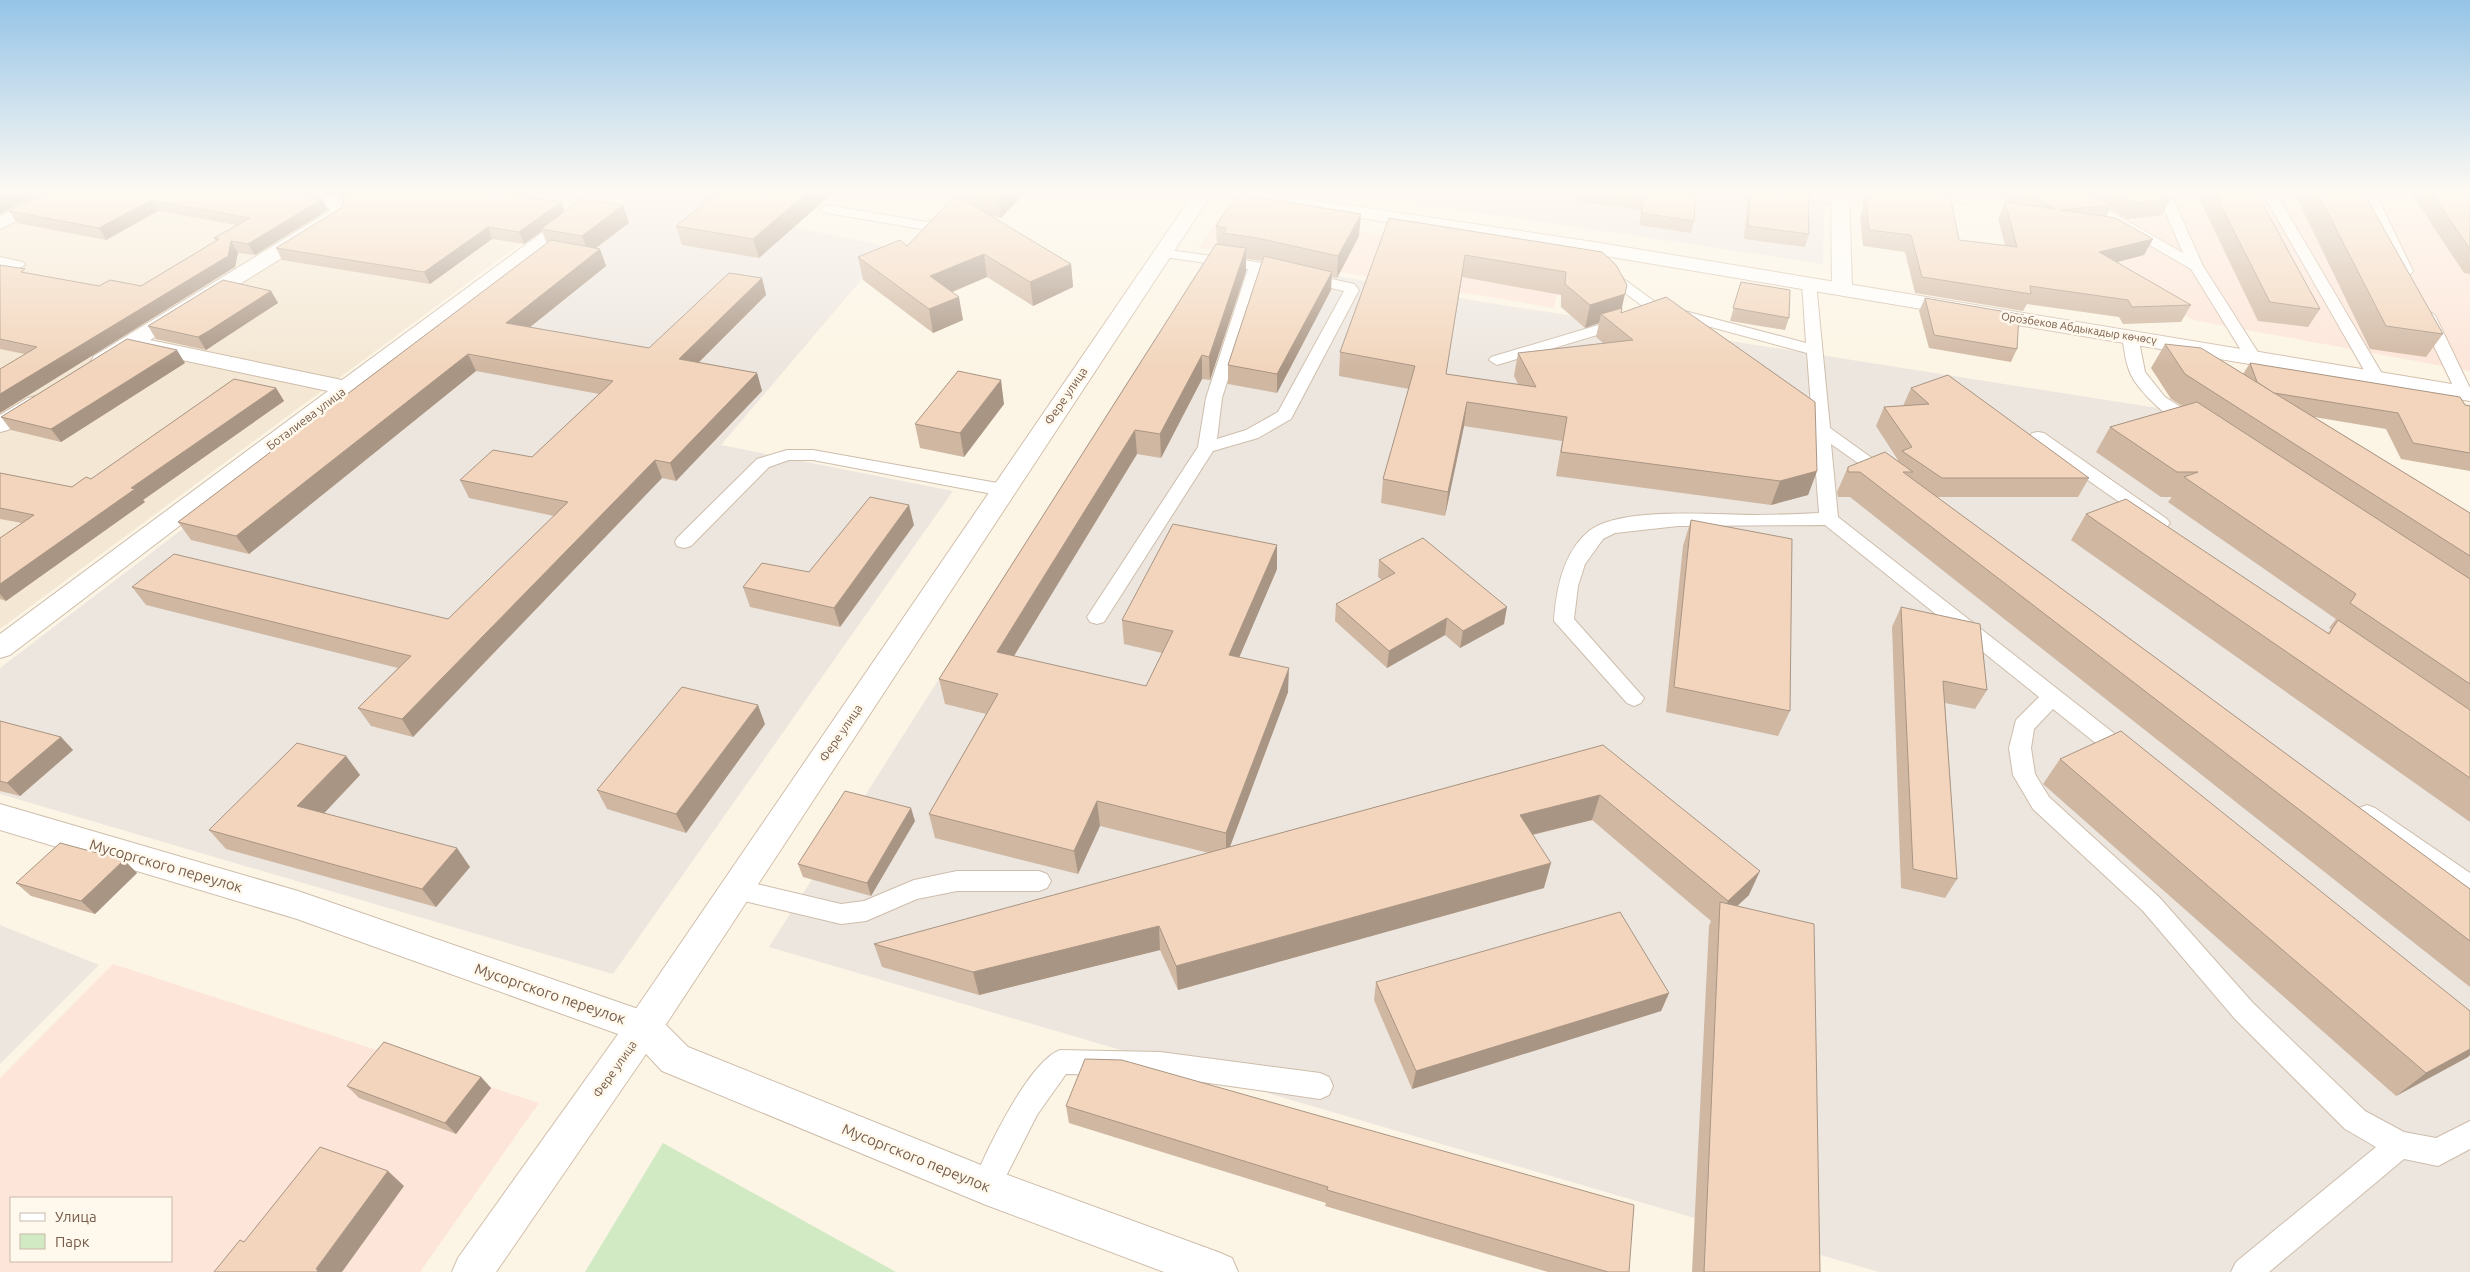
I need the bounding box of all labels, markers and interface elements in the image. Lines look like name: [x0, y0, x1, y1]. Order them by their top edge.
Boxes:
street label: Орозбеков Абдыкадыр көчөсү: [2000, 310, 2158, 346]
street label: Фере улица: [1042, 365, 1089, 427]
street label: Боталиева улица: [264, 385, 348, 452]
street label: Фере улица: [817, 702, 864, 764]
street label: Мусоргского переулок: [88, 836, 245, 896]
street label: Мусоргского переулок: [473, 960, 628, 1027]
street label: Фере улица: [590, 1038, 639, 1100]
street label: Мусоргского переулок: [840, 1120, 993, 1195]
legend: [10, 1197, 172, 1262]
text: Улица: [55, 1208, 97, 1225]
text: Парк: [55, 1233, 90, 1250]

